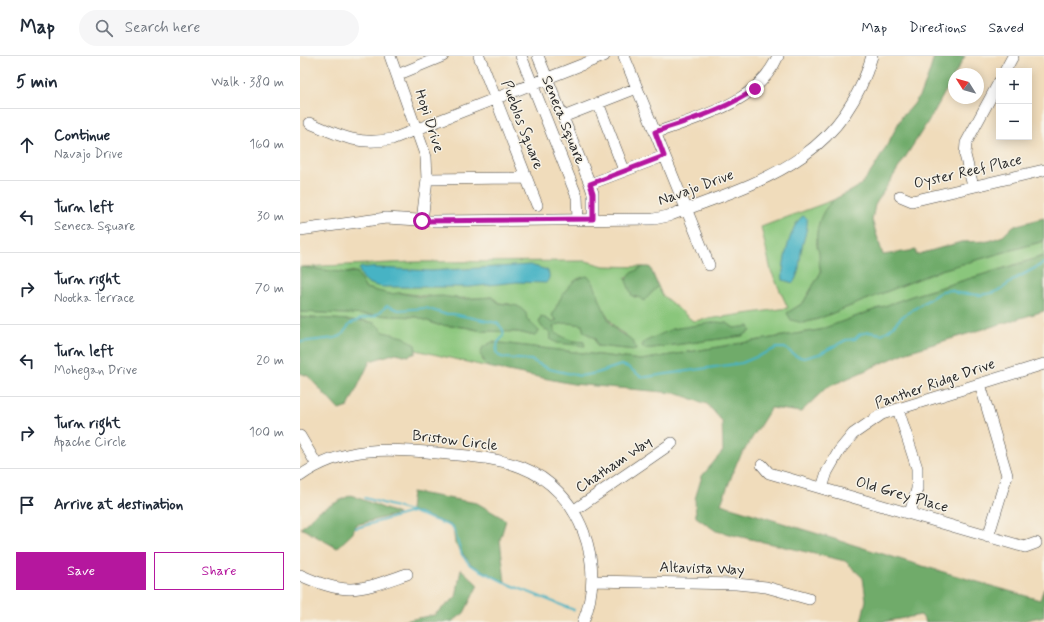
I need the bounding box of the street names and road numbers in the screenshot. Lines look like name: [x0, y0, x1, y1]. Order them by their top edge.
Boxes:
street label: Seneca Square: [536, 73, 590, 167]
street label: Pueblos Square: [496, 78, 548, 172]
street label: Hopi Drive: [409, 87, 449, 155]
street label: Oyster Reef Place: [912, 150, 1024, 194]
street label: Navajo Drive: [655, 165, 737, 211]
street label: Panther Ridge Drive: [872, 354, 998, 414]
street label: Bristow Circle: [411, 426, 499, 456]
street label: Chatham Way: [572, 432, 656, 498]
street label: Old Grey Place: [853, 472, 951, 518]
street label: Altavista Way: [659, 558, 745, 580]

